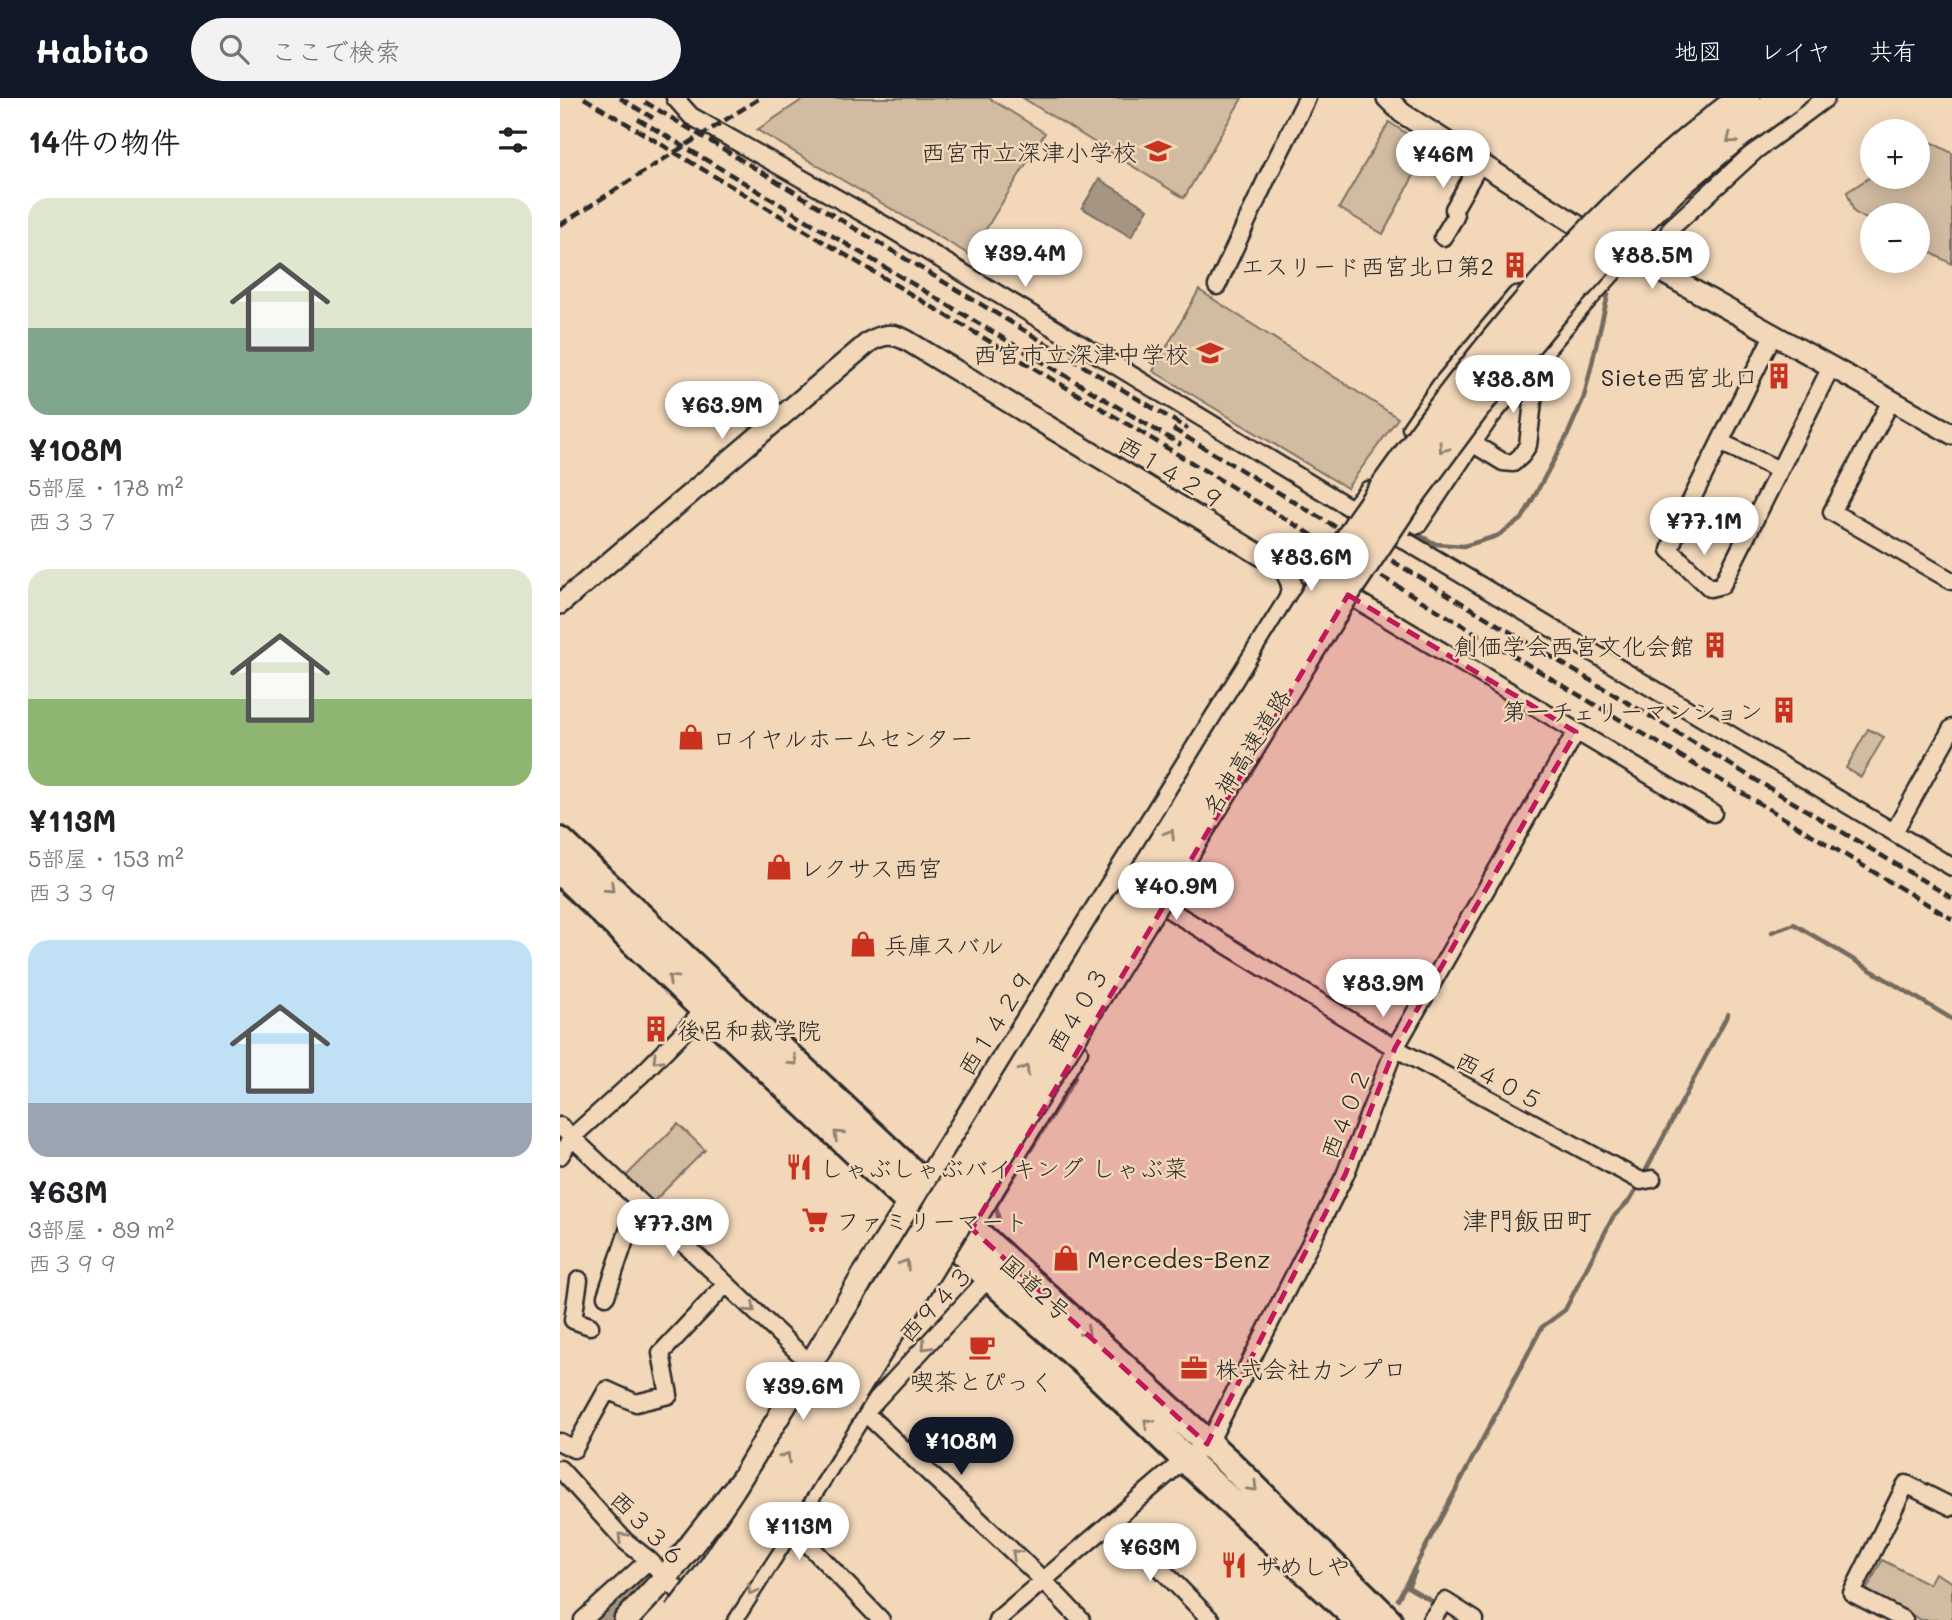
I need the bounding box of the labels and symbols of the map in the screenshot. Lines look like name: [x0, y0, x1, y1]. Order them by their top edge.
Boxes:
pin: ¥46M: [1402, 130, 1484, 190]
one-way arrow: [1726, 131, 1739, 143]
place label: 西宮市立深津小学校: [921, 136, 1137, 167]
school or university icon: 西宮市立深津小学校: [1143, 136, 1173, 166]
pin: ¥39.4M: [968, 230, 1082, 289]
pin: ¥88.5M: [1595, 232, 1709, 291]
place label: エスリード西宮北口第2: [1241, 250, 1494, 281]
building icon: エスリード西宮北口第2: [1500, 250, 1530, 280]
place label: 西宮市立深津中学校: [973, 338, 1189, 369]
school or university icon: 西宮市立深津中学校: [1195, 338, 1225, 368]
pin: ¥38.8M: [1456, 356, 1570, 415]
place label: Siete西宮北口: [1601, 361, 1758, 392]
building icon: Siete西宮北口: [1764, 361, 1794, 391]
pin: ¥63.9M: [665, 382, 779, 441]
street label: 西１４２９: [1113, 428, 1231, 516]
one-way arrow: [1439, 440, 1452, 453]
pin: ¥77.1M: [1647, 498, 1761, 557]
pin: ¥83.6M: [1254, 533, 1368, 593]
place label: 創価学会西宮文化会館: [1454, 630, 1694, 661]
building icon: 創価学会西宮文化会館: [1700, 630, 1730, 660]
street label: 名神高速道路: [1195, 683, 1297, 821]
place label: 第一チェリーマンション: [1502, 695, 1763, 726]
building icon: 第一チェリーマンション: [1769, 695, 1799, 725]
shop icon: ロイヤルホームセンター: [676, 722, 706, 752]
place label: ロイヤルホームセンター: [712, 722, 974, 753]
one-way arrow: [1161, 829, 1174, 842]
shop icon: レクサス西宮: [764, 852, 794, 882]
place label: レクサス西宮: [800, 852, 942, 883]
pin: ¥40.9M: [1119, 862, 1233, 922]
one-way arrow: [601, 880, 614, 893]
shop icon: 兵庫スバル: [848, 929, 878, 959]
place label: 兵庫スバル: [884, 929, 1004, 960]
street label: 西４０３: [1039, 960, 1115, 1058]
pin: ¥83.9M: [1326, 960, 1440, 1019]
street label: 西１４２９: [950, 963, 1040, 1081]
one-way arrow: [668, 974, 681, 987]
building icon: 後呂和裁学院: [641, 1014, 671, 1044]
place label: 後呂和裁学院: [677, 1014, 821, 1045]
street label: 西４０５: [1450, 1044, 1550, 1116]
one-way arrow: [653, 1051, 665, 1063]
one-way arrow: [785, 1052, 798, 1065]
street label: 西４０２: [1313, 1063, 1377, 1163]
one-way arrow: [1016, 1064, 1029, 1077]
one-way arrow: [833, 1131, 846, 1144]
restaurant icon: しゃぶしゃぶバイキング しゃぶ菜: [784, 1152, 814, 1182]
place label: しゃぶしゃぶバイキング しゃぶ菜: [820, 1152, 1188, 1183]
pin: ¥77.3M: [616, 1200, 730, 1259]
district label: 津門飯田町: [1462, 1203, 1592, 1237]
supermarket icon: ファミリーマート: [800, 1205, 830, 1235]
place label: ファミリーマート: [836, 1205, 1028, 1236]
shop icon: Mercedes-Benz: [1051, 1243, 1081, 1273]
place label: Mercedes-Benz: [1087, 1243, 1270, 1274]
street label: 国道2号: [994, 1247, 1078, 1327]
street label: 西９４３: [891, 1257, 979, 1349]
one-way arrow: [897, 1258, 910, 1271]
one-way arrow: [743, 1300, 756, 1313]
one-way arrow: [1077, 1324, 1090, 1337]
cafe icon: 喫茶とぴっく: [967, 1332, 997, 1362]
one-way arrow: [921, 1338, 934, 1351]
office icon: 株式会社カンプロ: [1179, 1353, 1209, 1383]
place label: 株式会社カンプロ: [1215, 1353, 1407, 1384]
pin: ¥39.6M: [746, 1362, 860, 1422]
place label: 喫茶とぴっく: [910, 1365, 1054, 1396]
pin: ¥108M: [912, 1418, 1010, 1477]
one-way arrow: [1143, 1419, 1156, 1432]
one-way arrow: [778, 1452, 791, 1465]
one-way arrow: [1244, 1478, 1257, 1491]
street label: 西３３６: [604, 1483, 694, 1573]
pin: ¥113M: [750, 1502, 848, 1562]
pin: ¥63M: [1109, 1524, 1191, 1583]
one-way arrow: [618, 1532, 631, 1545]
one-way arrow: [1011, 1550, 1024, 1563]
restaurant icon: ザめしや: [1219, 1550, 1249, 1580]
place label: ザめしや: [1255, 1550, 1351, 1581]
one-way arrow: [747, 1583, 760, 1596]

